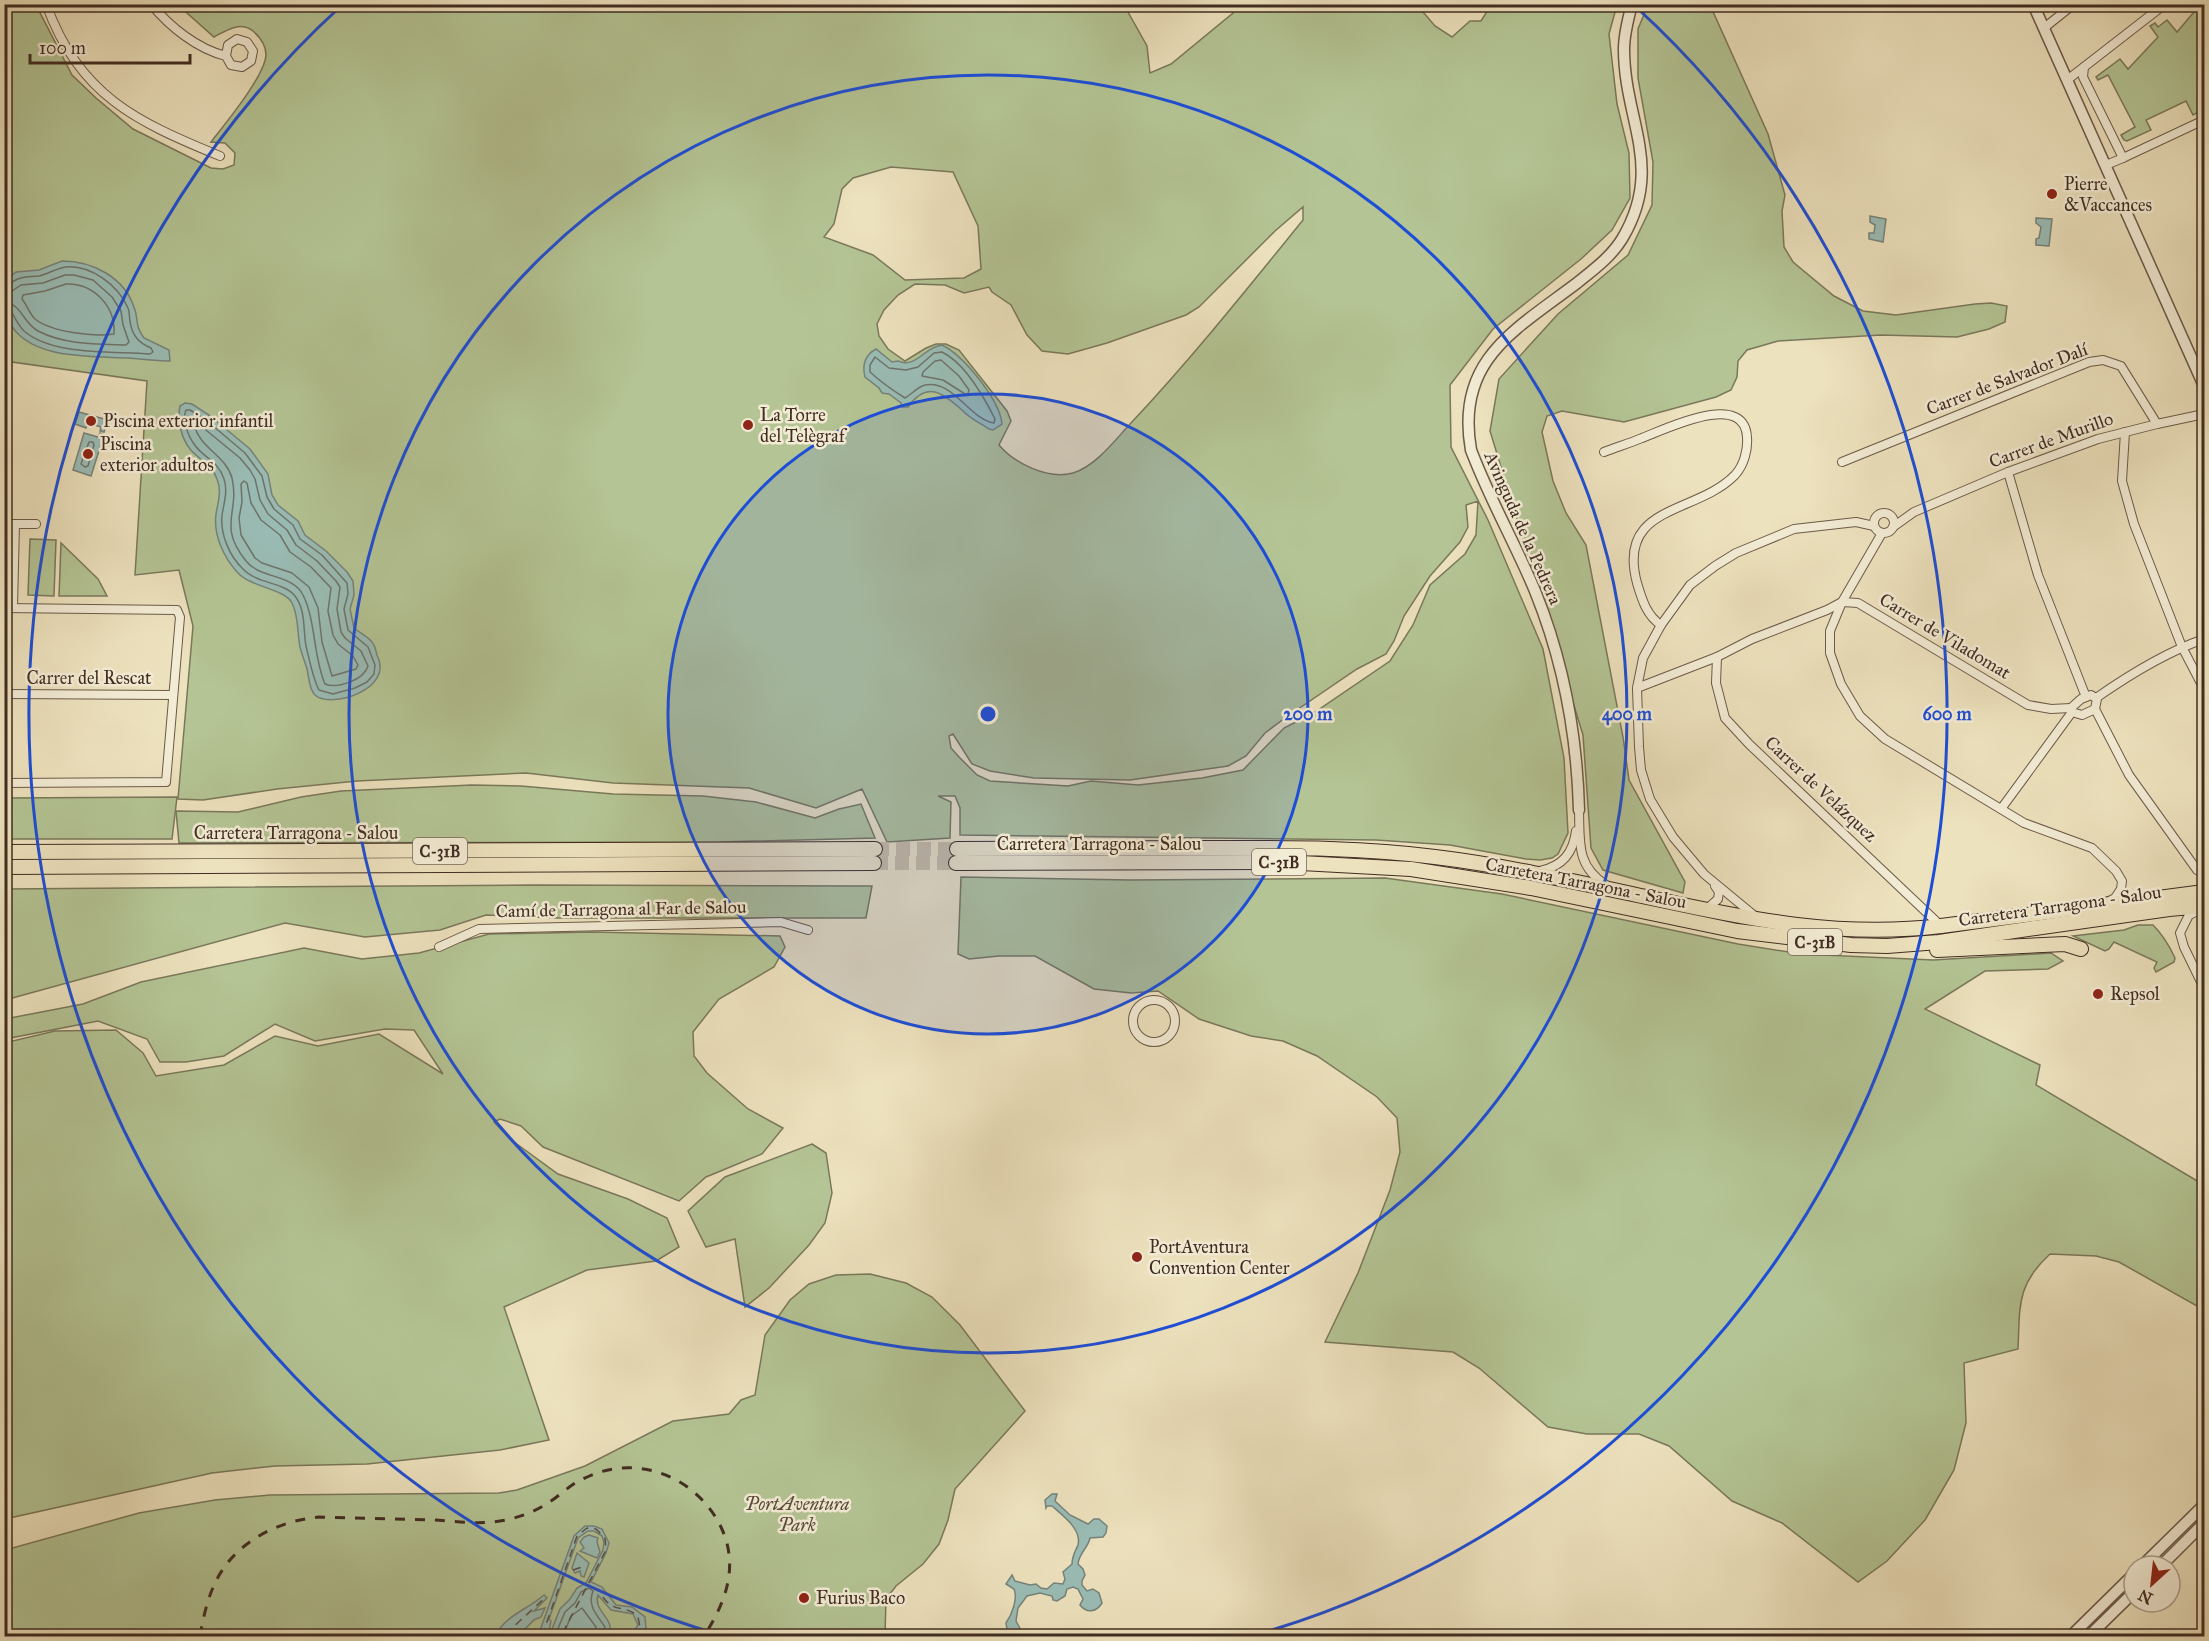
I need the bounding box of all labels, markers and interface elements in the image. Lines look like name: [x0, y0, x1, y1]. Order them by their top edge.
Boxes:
scale bar: [30, 27, 190, 65]
text: 100 m: [39, 37, 86, 59]
place label: Pierre &Vaccances: [2064, 173, 2152, 216]
marker: Pierre &Vaccances: [2045, 187, 2059, 201]
street label: Carrer de Salvador Dalí: [1923, 338, 2092, 420]
place label: La Torre del Telègraf: [760, 404, 848, 448]
street label: Carrer de Murillo: [1986, 407, 2116, 473]
place label: Piscina exterior infantil: [103, 410, 274, 432]
marker: Piscina exterior infantil: [84, 414, 98, 428]
marker: La Torre del Telègraf: [741, 418, 755, 432]
place label: Piscina exterior adultos: [100, 433, 214, 476]
marker: Piscina exterior adultos: [81, 447, 95, 461]
street label: Avinguda de la Pedrera: [1478, 447, 1567, 609]
street label: Carrer de Viladomat: [1875, 588, 2015, 684]
street label: Carrer del Rescat: [27, 667, 152, 689]
text: 200 m: [1284, 703, 1333, 725]
text: 400 m: [1602, 703, 1653, 726]
text: 600 m: [1922, 703, 1972, 725]
centre of rings: [978, 704, 998, 724]
street label: Carrer de Velázquez: [1760, 731, 1882, 847]
street label: Carretera Tarragona - Salou: [194, 822, 399, 845]
street label: Carretera Tarragona - Salou: [997, 833, 1202, 856]
road number: C-31B: [413, 838, 467, 864]
road number: C-31B: [1252, 849, 1306, 875]
street label: Carretera Tarragona - Salou: [1483, 853, 1689, 914]
street label: Carretera Tarragona - Salou: [1957, 881, 2163, 932]
street label: Camí de Tarragona al Far de Salou: [495, 896, 747, 923]
road number: C-31B: [1788, 929, 1842, 955]
place label: Repsol: [2110, 983, 2160, 1005]
marker: Repsol: [2091, 987, 2105, 1001]
place label: PortAventura Convention Center: [1149, 1236, 1290, 1279]
marker: PortAventura Convention Center: [1130, 1250, 1144, 1264]
park label: PortAventura Park: [745, 1493, 850, 1536]
north arrow: [2122, 1554, 2182, 1614]
text: N: [2135, 1585, 2156, 1608]
place label: Furius Baco: [816, 1587, 905, 1609]
marker: Furius Baco: [797, 1591, 811, 1605]

